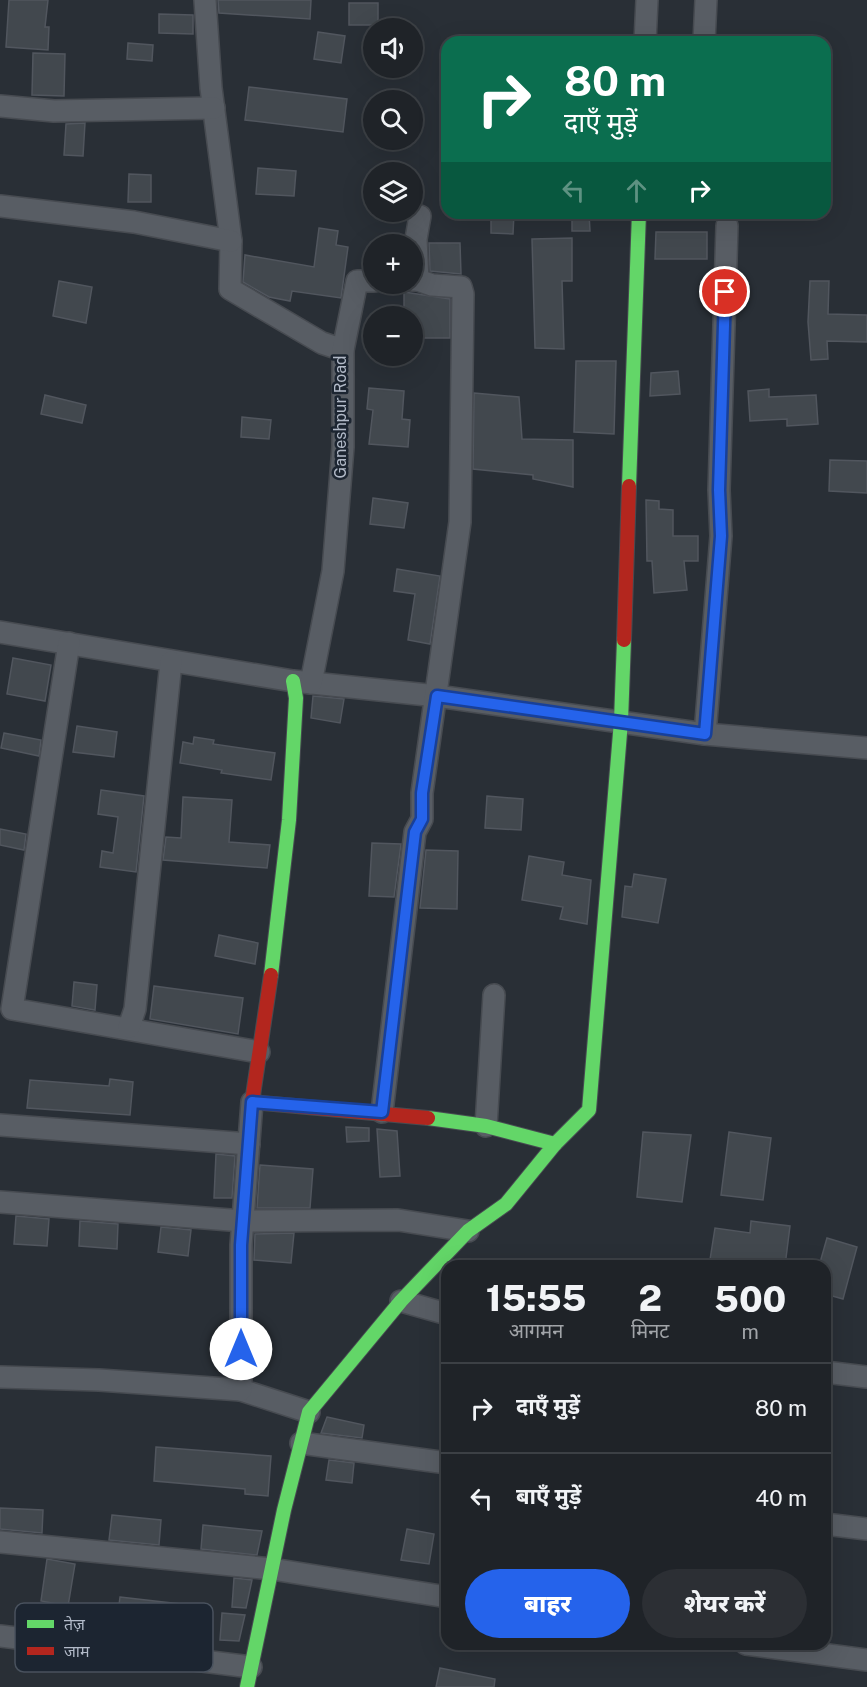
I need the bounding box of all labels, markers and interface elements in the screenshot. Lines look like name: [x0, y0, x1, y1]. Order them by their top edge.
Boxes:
map controls: [363, 18, 423, 366]
button: sound: [363, 18, 423, 78]
text: 80 m: [564, 56, 666, 105]
icon: right: [465, 60, 543, 138]
button: search: [363, 90, 423, 150]
text: दाएँ मुड़ें: [564, 106, 637, 138]
button: layers: [363, 162, 423, 222]
icon: left: [557, 174, 590, 207]
icon: ahead: [620, 174, 653, 207]
icon: right: [683, 174, 716, 207]
button: +: [363, 234, 423, 294]
pin: [699, 266, 750, 317]
icon: arrive: [708, 275, 741, 308]
button: −: [363, 306, 423, 366]
street label: Ganeshpur Road: [331, 355, 350, 479]
text: 15:55: [486, 1277, 586, 1319]
text: 2: [638, 1277, 662, 1319]
text: 500: [714, 1278, 786, 1320]
position arrow: [209, 1317, 273, 1381]
text: आगमन: [509, 1319, 563, 1343]
text: मिनट: [631, 1319, 669, 1343]
text: m: [742, 1320, 759, 1344]
icon: right: [465, 1392, 498, 1425]
text: दाएँ मुड़ें: [516, 1393, 580, 1419]
text: 80 m: [755, 1395, 807, 1421]
icon: left: [465, 1482, 498, 1515]
text: बाएँ मुड़ें: [516, 1483, 581, 1509]
text: 40 m: [755, 1485, 807, 1511]
button: बाहर: [465, 1569, 630, 1638]
button: शेयर करें: [642, 1569, 807, 1638]
legend: [15, 1603, 213, 1672]
text: तेज़: [64, 1615, 86, 1634]
text: जाम: [64, 1642, 90, 1661]

